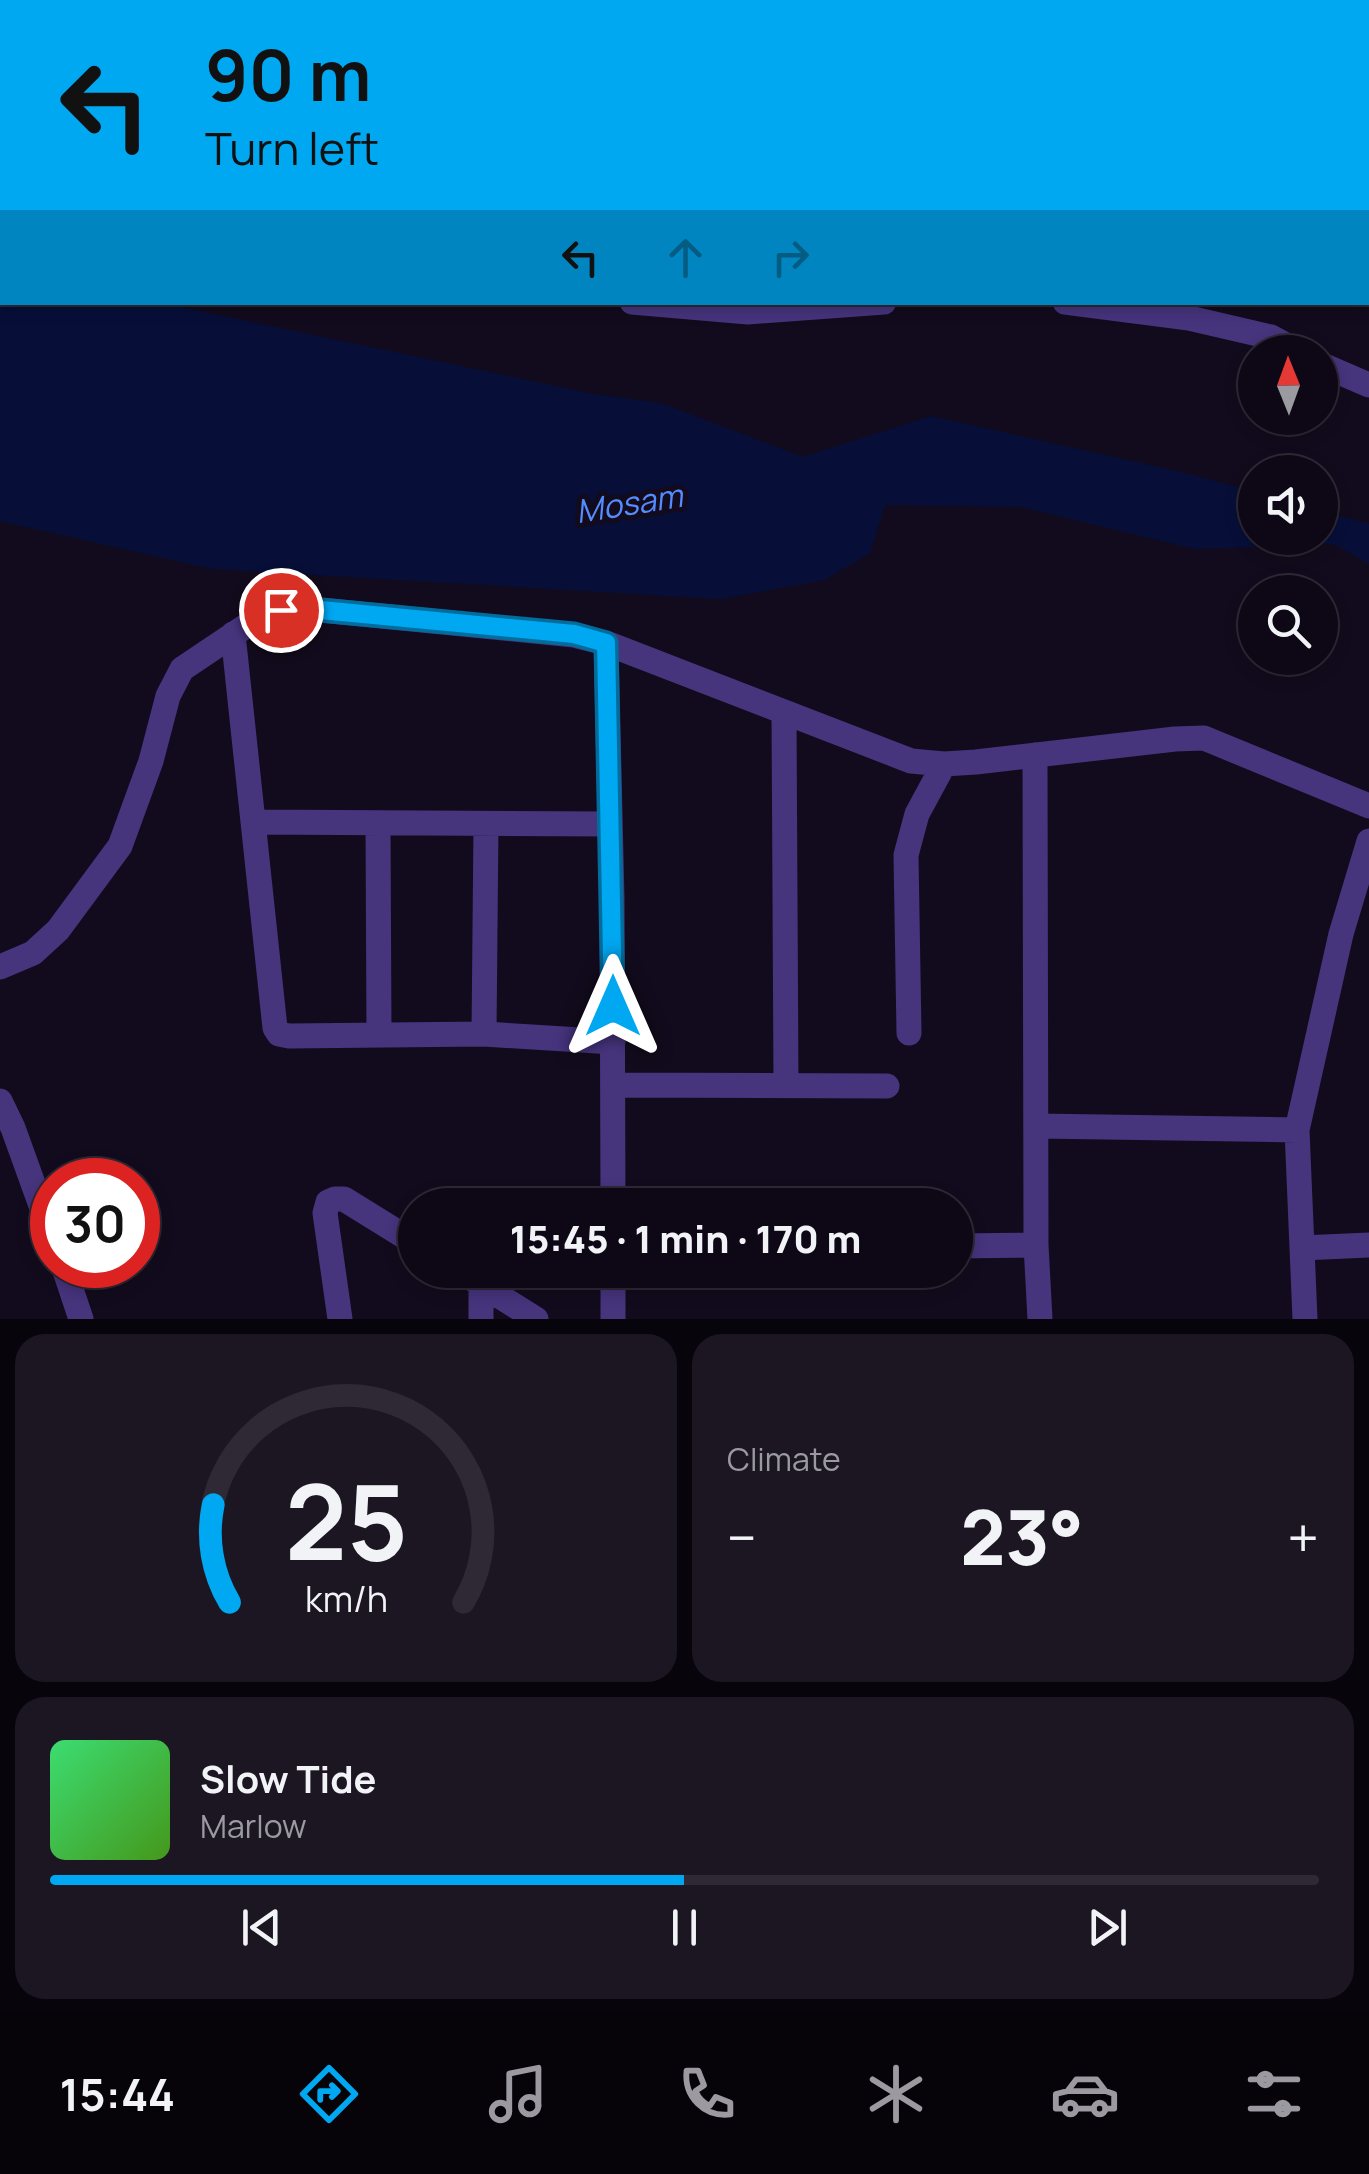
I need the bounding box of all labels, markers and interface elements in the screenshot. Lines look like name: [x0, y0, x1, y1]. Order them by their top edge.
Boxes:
text: 90 m: [205, 26, 372, 122]
icon: left: [40, 40, 170, 170]
text: Turn left: [205, 117, 379, 179]
icon: left: [553, 230, 608, 285]
icon: ahead: [658, 230, 713, 285]
icon: right: [763, 230, 818, 285]
north arrow: [1238, 335, 1338, 435]
map controls: [1238, 335, 1338, 675]
button: sound: [1238, 455, 1338, 555]
water label: Mosam: [573, 473, 687, 533]
pin: [239, 568, 324, 653]
button: search: [1238, 575, 1338, 675]
icon: arrive: [254, 583, 309, 638]
position arrow: [561, 954, 665, 1058]
speed limit sign: 30: [30, 1158, 160, 1288]
text: 15:45 · 1 min · 170 m: [510, 1212, 861, 1264]
text: Climate: [727, 1437, 841, 1481]
text: 25: [285, 1449, 407, 1591]
text: 23°: [960, 1485, 1084, 1588]
text: −: [727, 1499, 757, 1575]
text: +: [1287, 1499, 1319, 1575]
text: km/h: [304, 1574, 388, 1623]
text: Slow Tide: [200, 1752, 377, 1804]
text: Marlow: [200, 1804, 307, 1848]
icon: previous: [234, 1900, 289, 1955]
icon: pause: [657, 1900, 712, 1955]
icon: next: [1080, 1900, 1135, 1955]
icon: directions: [294, 2059, 364, 2129]
icon: music: [483, 2059, 553, 2129]
icon: phone: [672, 2059, 742, 2129]
icon: climate: [861, 2059, 931, 2129]
icon: car: [1050, 2059, 1120, 2129]
icon: filters: [1239, 2059, 1309, 2129]
text: 15:44: [60, 2063, 175, 2125]

